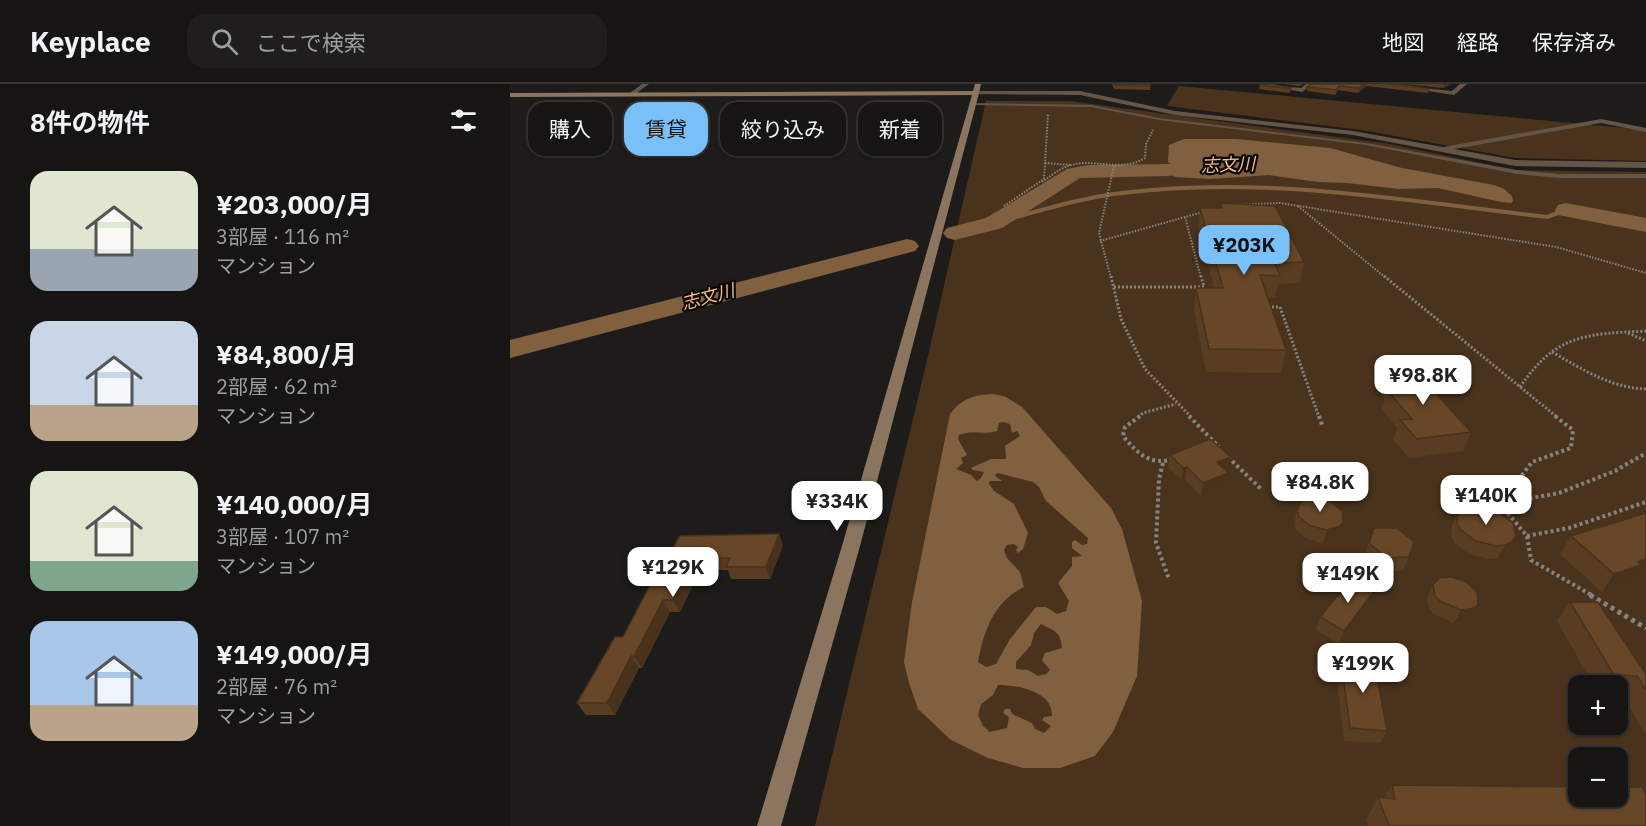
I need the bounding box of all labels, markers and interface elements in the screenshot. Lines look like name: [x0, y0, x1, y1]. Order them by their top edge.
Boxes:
search box: [187, 14, 607, 68]
text: Keyplace: [30, 23, 151, 60]
icon: search: [208, 25, 241, 58]
text: ここで検索: [256, 28, 366, 57]
text: 地図: [1382, 28, 1424, 56]
text: 経路: [1457, 28, 1499, 56]
text: 保存済み: [1532, 28, 1616, 56]
chip: 購入: [528, 102, 612, 156]
chip: 賃貸: [624, 102, 708, 156]
chip: 絞り込み: [720, 102, 846, 156]
chip: 新着: [858, 102, 942, 156]
icon: filters: [447, 104, 480, 137]
text: 8件の物件: [30, 105, 150, 139]
water label: 志文川: [1201, 152, 1257, 177]
text: ¥203,000/月: [216, 187, 373, 221]
icon: home: [78, 195, 150, 267]
text: 3部屋 · 116 m²: [216, 223, 349, 250]
pin: ¥203K: [1202, 225, 1286, 276]
text: ¥203K: [1213, 231, 1275, 258]
text: マンション: [216, 252, 316, 279]
water label: 志文川: [679, 278, 739, 315]
text: ¥84,800/月: [216, 337, 357, 371]
icon: home: [78, 345, 150, 417]
pin: ¥98.8K: [1374, 355, 1472, 406]
text: ¥98.8K: [1388, 361, 1458, 388]
text: 2部屋 · 62 m²: [216, 373, 337, 400]
text: マンション: [216, 402, 316, 429]
pin: ¥84.8K: [1271, 462, 1369, 513]
text: ¥84.8K: [1285, 468, 1355, 495]
pin: ¥140K: [1444, 475, 1528, 526]
pin: ¥334K: [795, 481, 879, 532]
text: ¥140K: [1455, 481, 1517, 508]
text: ¥140,000/月: [216, 487, 373, 521]
text: ¥334K: [806, 487, 868, 514]
icon: home: [78, 495, 150, 567]
text: 3部屋 · 107 m²: [216, 523, 349, 550]
pin: ¥129K: [631, 547, 715, 598]
text: マンション: [216, 552, 316, 579]
text: ¥129K: [642, 553, 704, 580]
pin: ¥149K: [1306, 553, 1390, 604]
text: ¥149K: [1317, 559, 1379, 586]
text: ¥149,000/月: [216, 637, 373, 671]
pin: ¥199K: [1321, 643, 1405, 694]
icon: home: [78, 645, 150, 717]
text: ¥199K: [1332, 649, 1394, 676]
text: 2部屋 · 76 m²: [216, 673, 337, 700]
map controls: [1568, 675, 1628, 807]
button: +: [1568, 675, 1628, 735]
text: マンション: [216, 702, 316, 729]
button: −: [1568, 747, 1628, 807]

